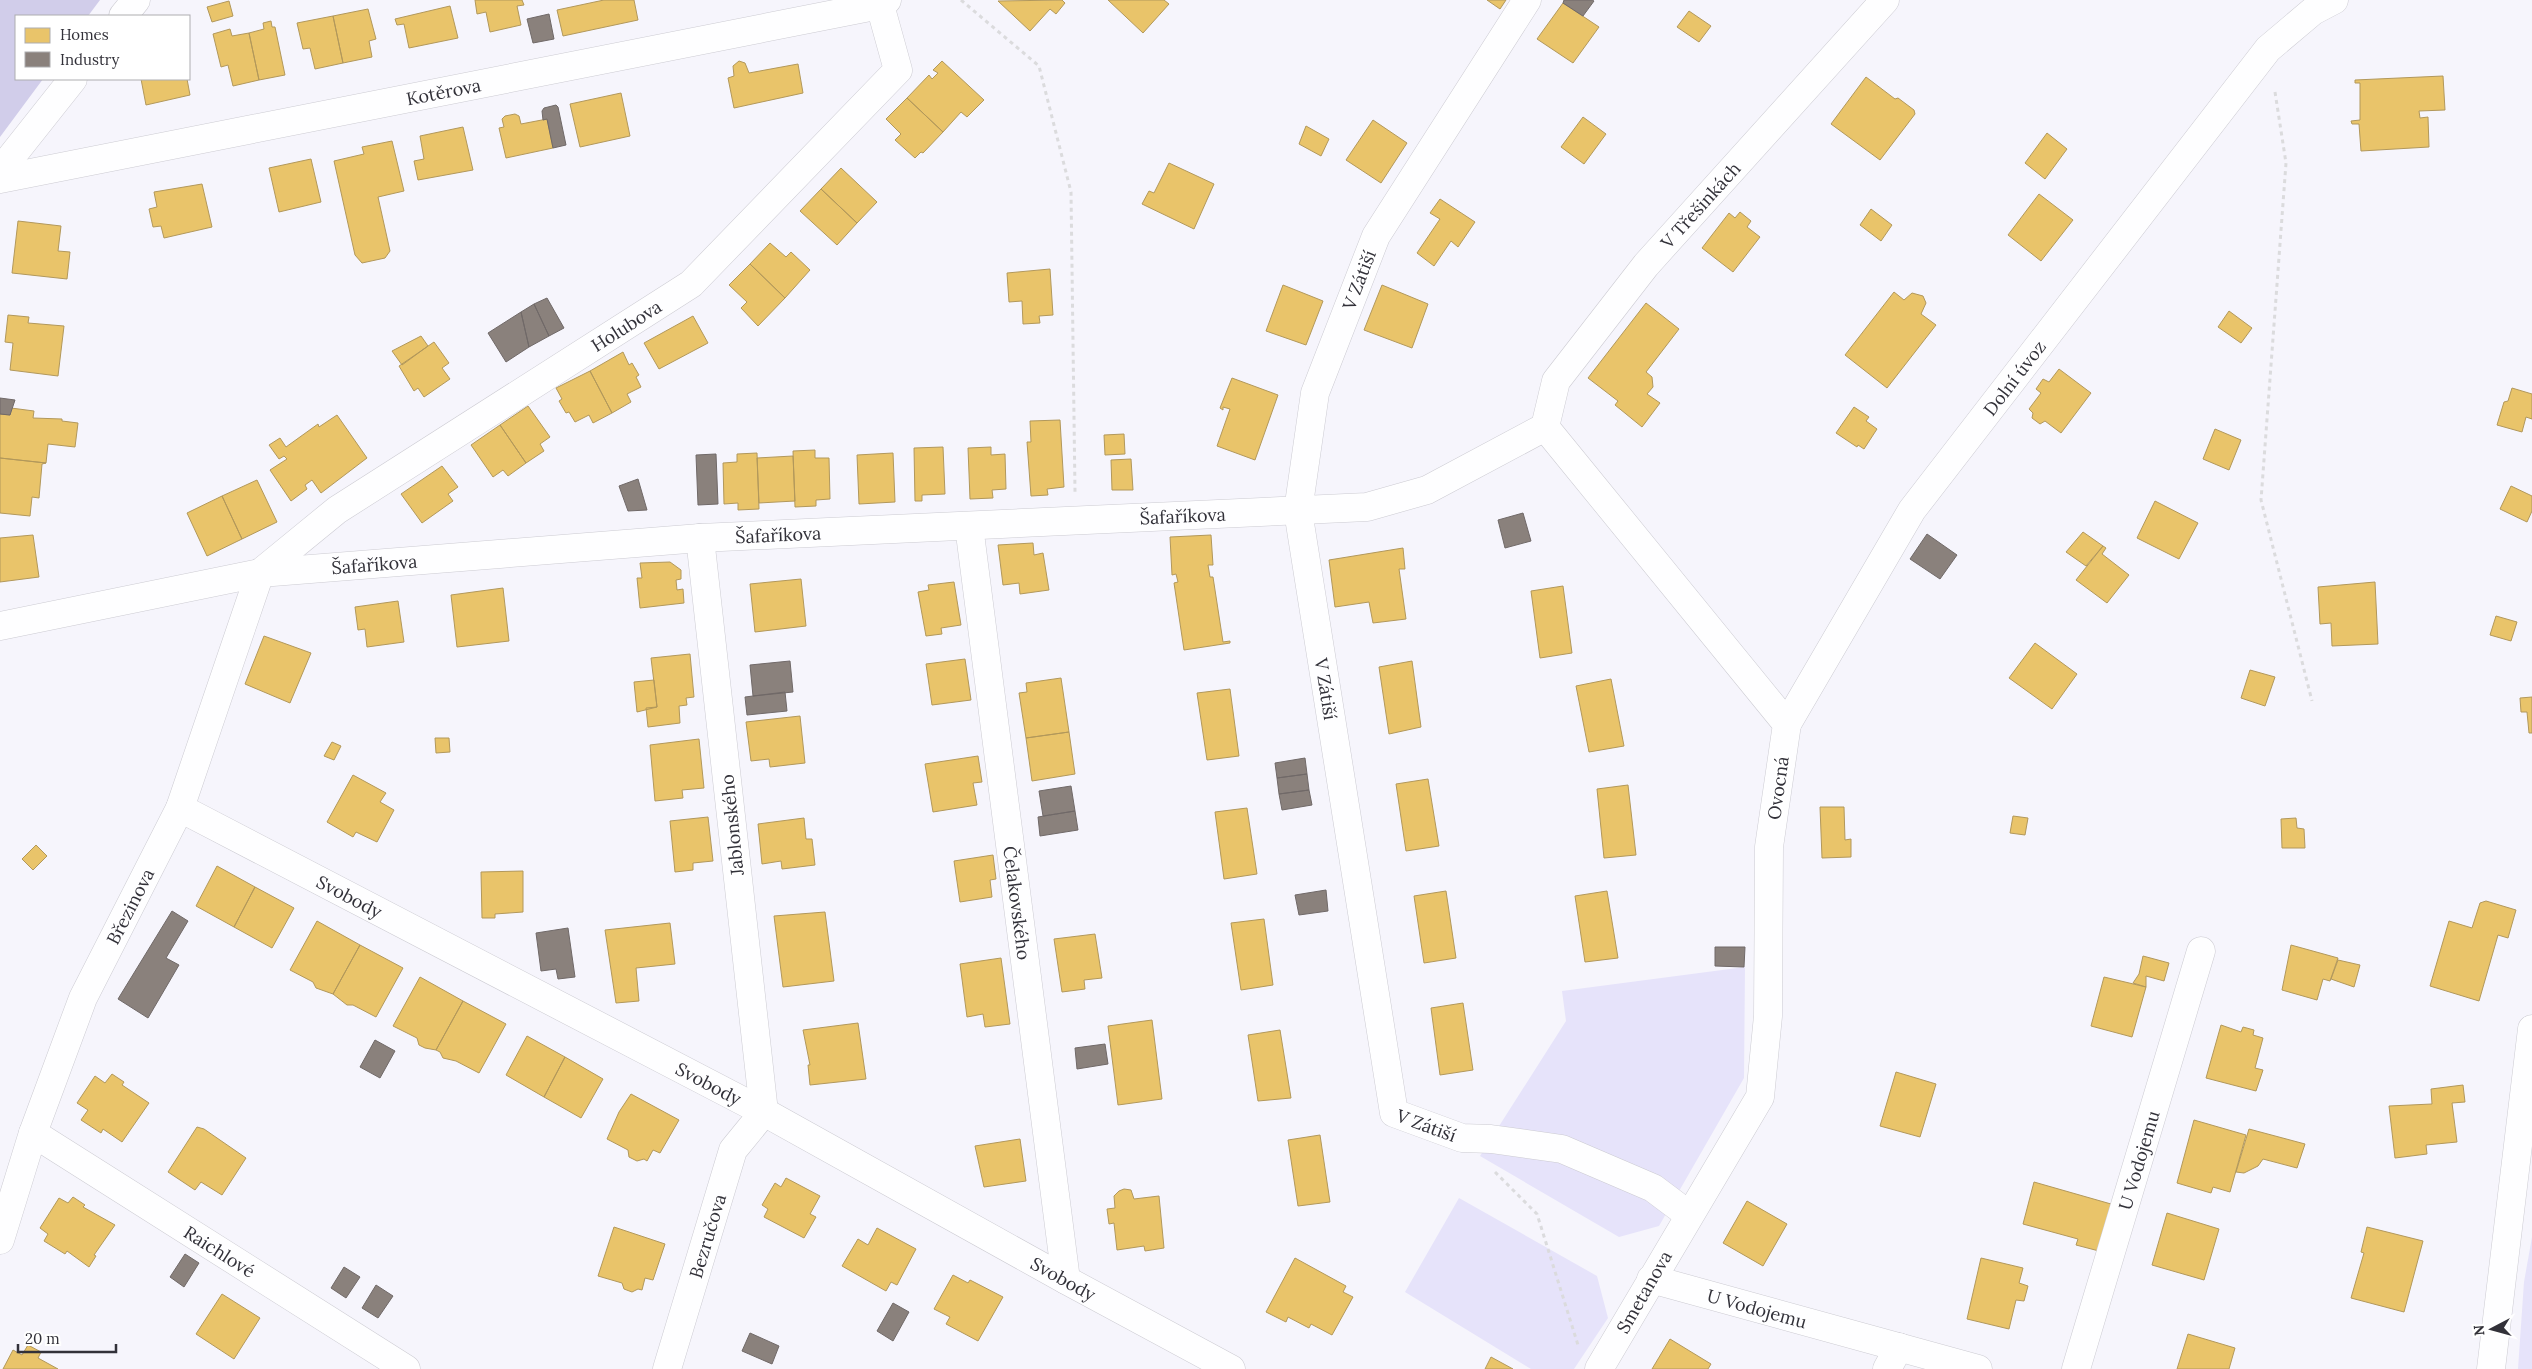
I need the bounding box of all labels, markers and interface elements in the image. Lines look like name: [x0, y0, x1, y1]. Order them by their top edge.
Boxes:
legend: [15, 15, 190, 80]
text: Homes: [60, 25, 109, 44]
text: Industry: [60, 50, 119, 69]
street label: Kotěrova: [404, 73, 483, 110]
street label: V Třešinkách: [1655, 157, 1745, 254]
street label: V Zátiší: [1337, 247, 1381, 314]
street label: Holubova: [587, 294, 666, 356]
street label: Dolní úvoz: [1978, 335, 2050, 420]
street label: Šafaříkova: [1139, 502, 1226, 529]
street label: Šafaříkova: [735, 521, 822, 548]
street label: Šafaříkova: [331, 549, 418, 579]
street label: V Zátiší: [1310, 655, 1343, 721]
street label: Ovocná: [1762, 755, 1794, 821]
street label: Jablonského: [715, 773, 749, 878]
street label: Čelakovského: [999, 845, 1036, 961]
street label: Březinova: [101, 864, 159, 948]
street label: Svobody: [313, 870, 387, 923]
street label: Svobody: [672, 1057, 746, 1110]
street label: V Zátiší: [1392, 1103, 1460, 1146]
street label: U Vodojemu: [2113, 1108, 2164, 1213]
street label: Bezručova: [684, 1191, 731, 1281]
street label: Raichlové: [180, 1220, 260, 1282]
street label: Smetanova: [1611, 1247, 1677, 1337]
street label: Svobody: [1027, 1251, 1100, 1306]
street label: U Vodojemu: [1705, 1284, 1810, 1333]
north arrow: [2467, 1304, 2517, 1354]
scale bar: [18, 1322, 115, 1354]
text: N: [2470, 1324, 2489, 1337]
text: 20 m: [25, 1329, 60, 1348]

